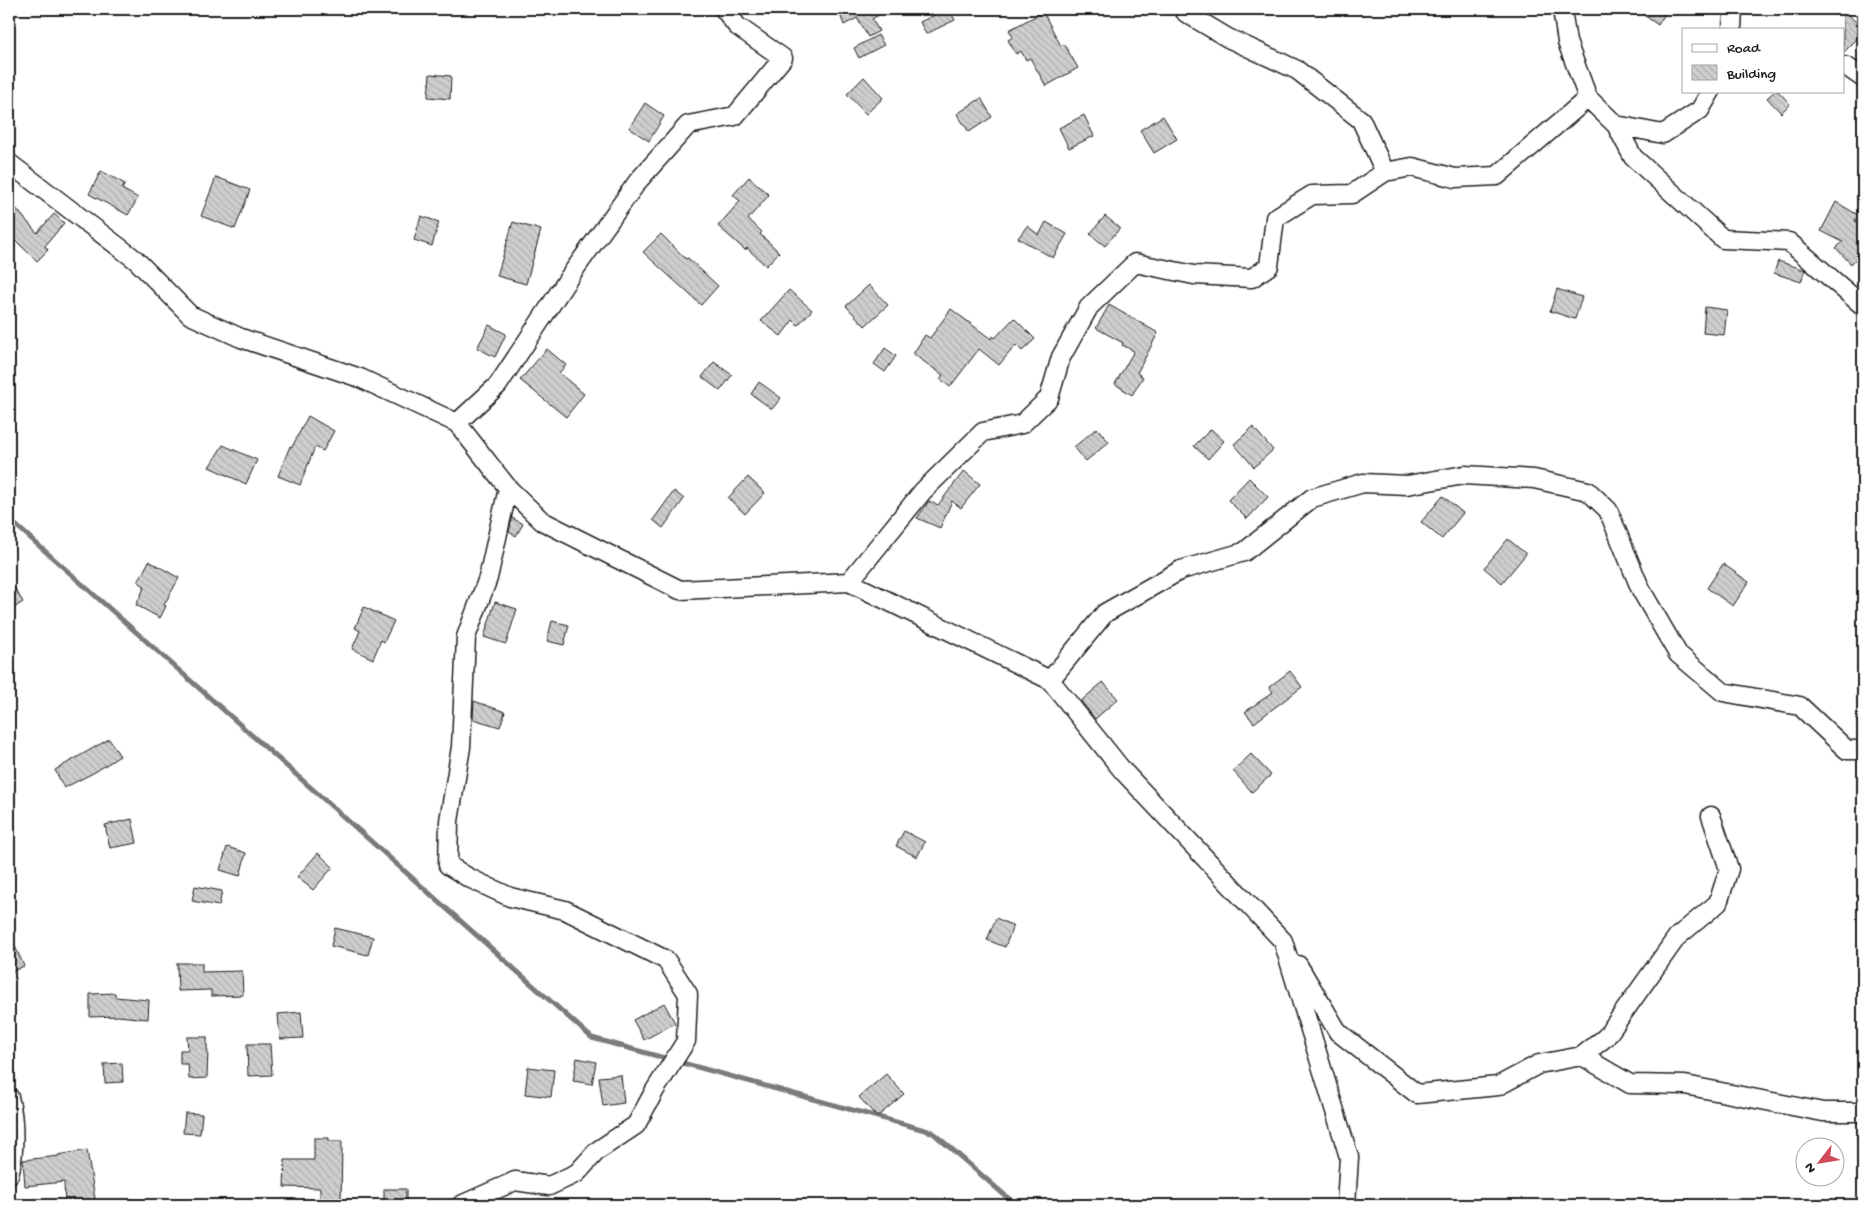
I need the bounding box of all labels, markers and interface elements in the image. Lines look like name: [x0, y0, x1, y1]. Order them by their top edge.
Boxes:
legend: [1682, 28, 1844, 92]
text: Road: [1727, 40, 1761, 58]
text: Building: [1726, 66, 1776, 84]
north arrow: [1794, 1136, 1844, 1186]
text: N: [1801, 1159, 1821, 1176]

